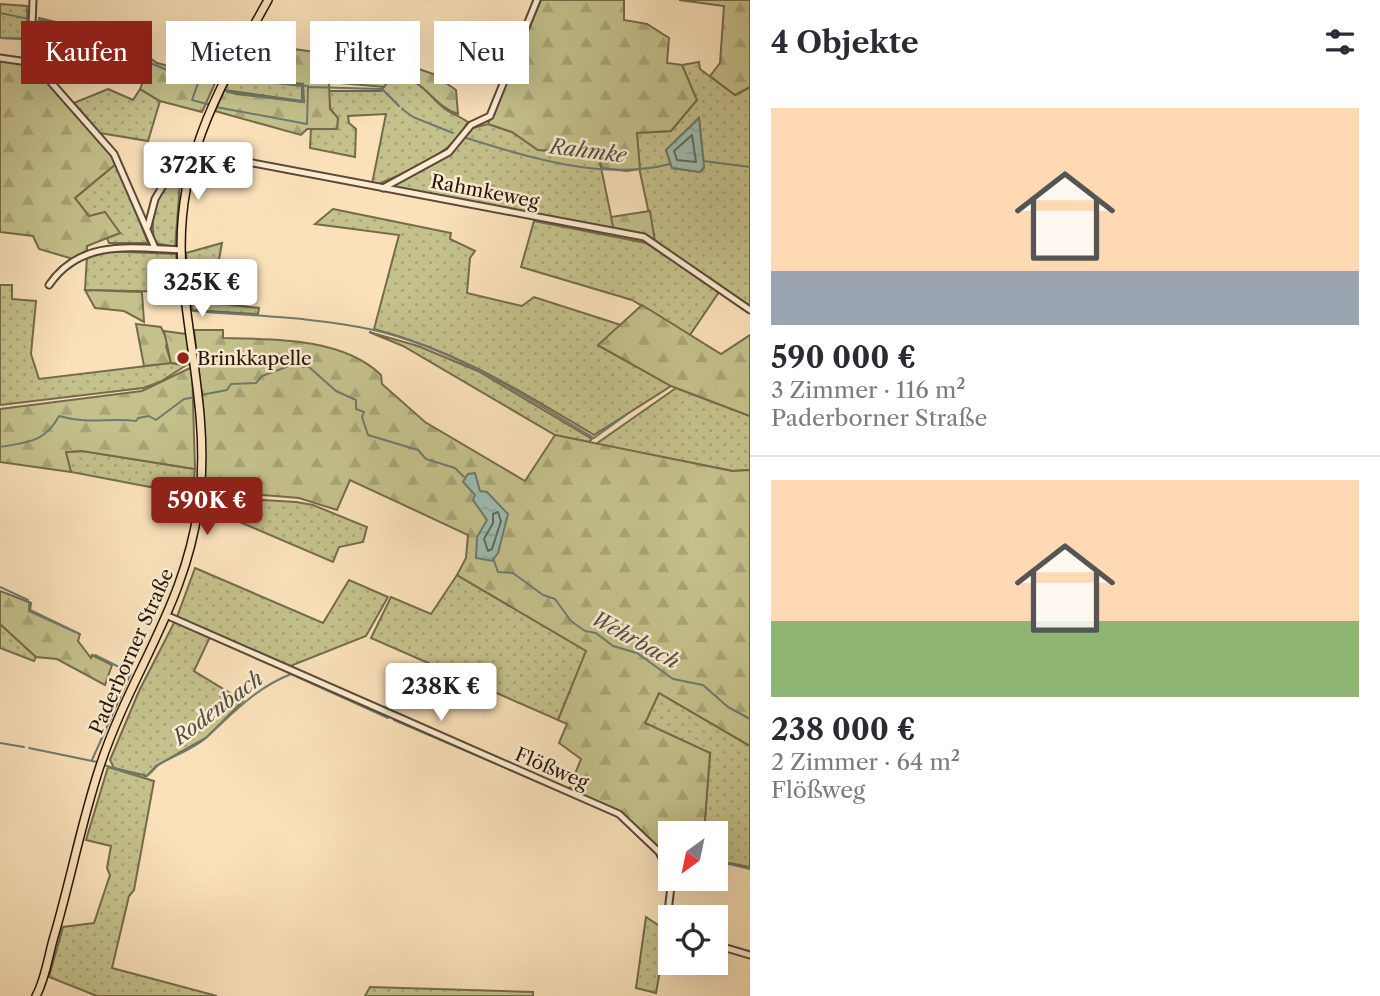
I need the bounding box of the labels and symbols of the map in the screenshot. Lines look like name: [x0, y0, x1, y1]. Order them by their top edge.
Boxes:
water label: Rahmke: [546, 133, 629, 168]
pin: 372K €: [141, 142, 255, 202]
street label: Rahmkeweg: [429, 170, 542, 213]
pin: 325K €: [145, 260, 259, 319]
place label: Brinkkapelle: [197, 347, 312, 370]
marker: Brinkkapelle: [175, 350, 191, 366]
pin: 590K €: [150, 477, 264, 537]
street label: Paderborner Straße: [85, 565, 178, 738]
water label: Wehrbach: [587, 605, 684, 674]
pin: 238K €: [384, 664, 498, 723]
water label: Rodenbach: [166, 666, 268, 751]
street label: Flößweg: [512, 743, 593, 795]
north arrow: [658, 821, 728, 891]

